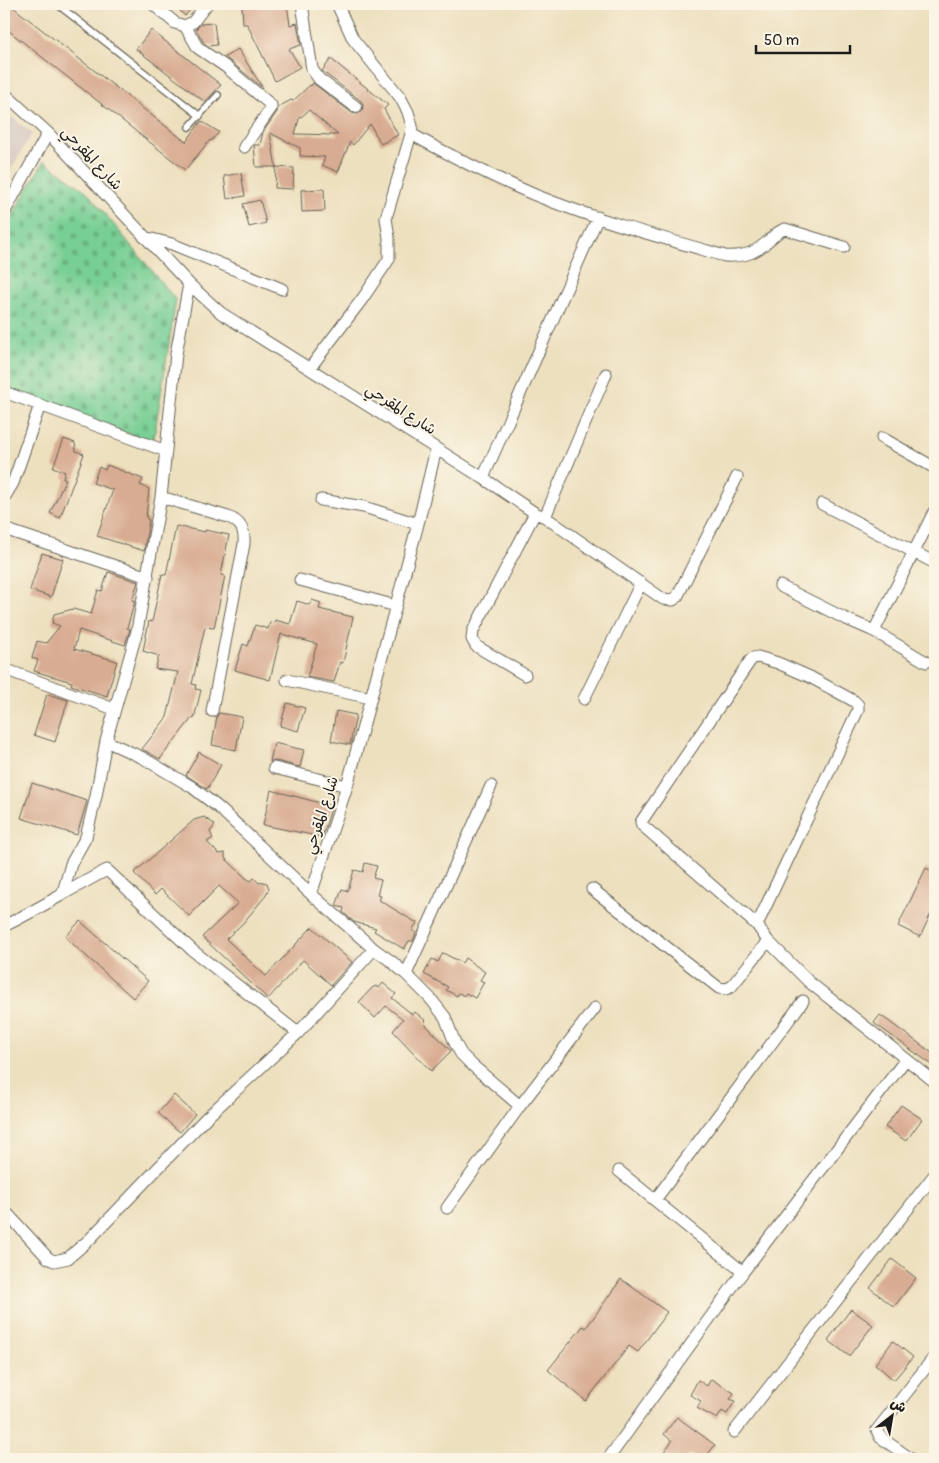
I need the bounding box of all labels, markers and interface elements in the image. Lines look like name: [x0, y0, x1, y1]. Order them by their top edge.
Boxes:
scale bar: [756, 22, 850, 54]
text: 50 m: [764, 31, 799, 50]
street label: شارع المقرحي: [55, 122, 126, 196]
street label: شارع المقرحي: [360, 379, 440, 442]
street label: شارع المقرحي: [300, 774, 346, 857]
north arrow: [866, 1390, 916, 1440]
text: ش: [887, 1394, 909, 1417]

